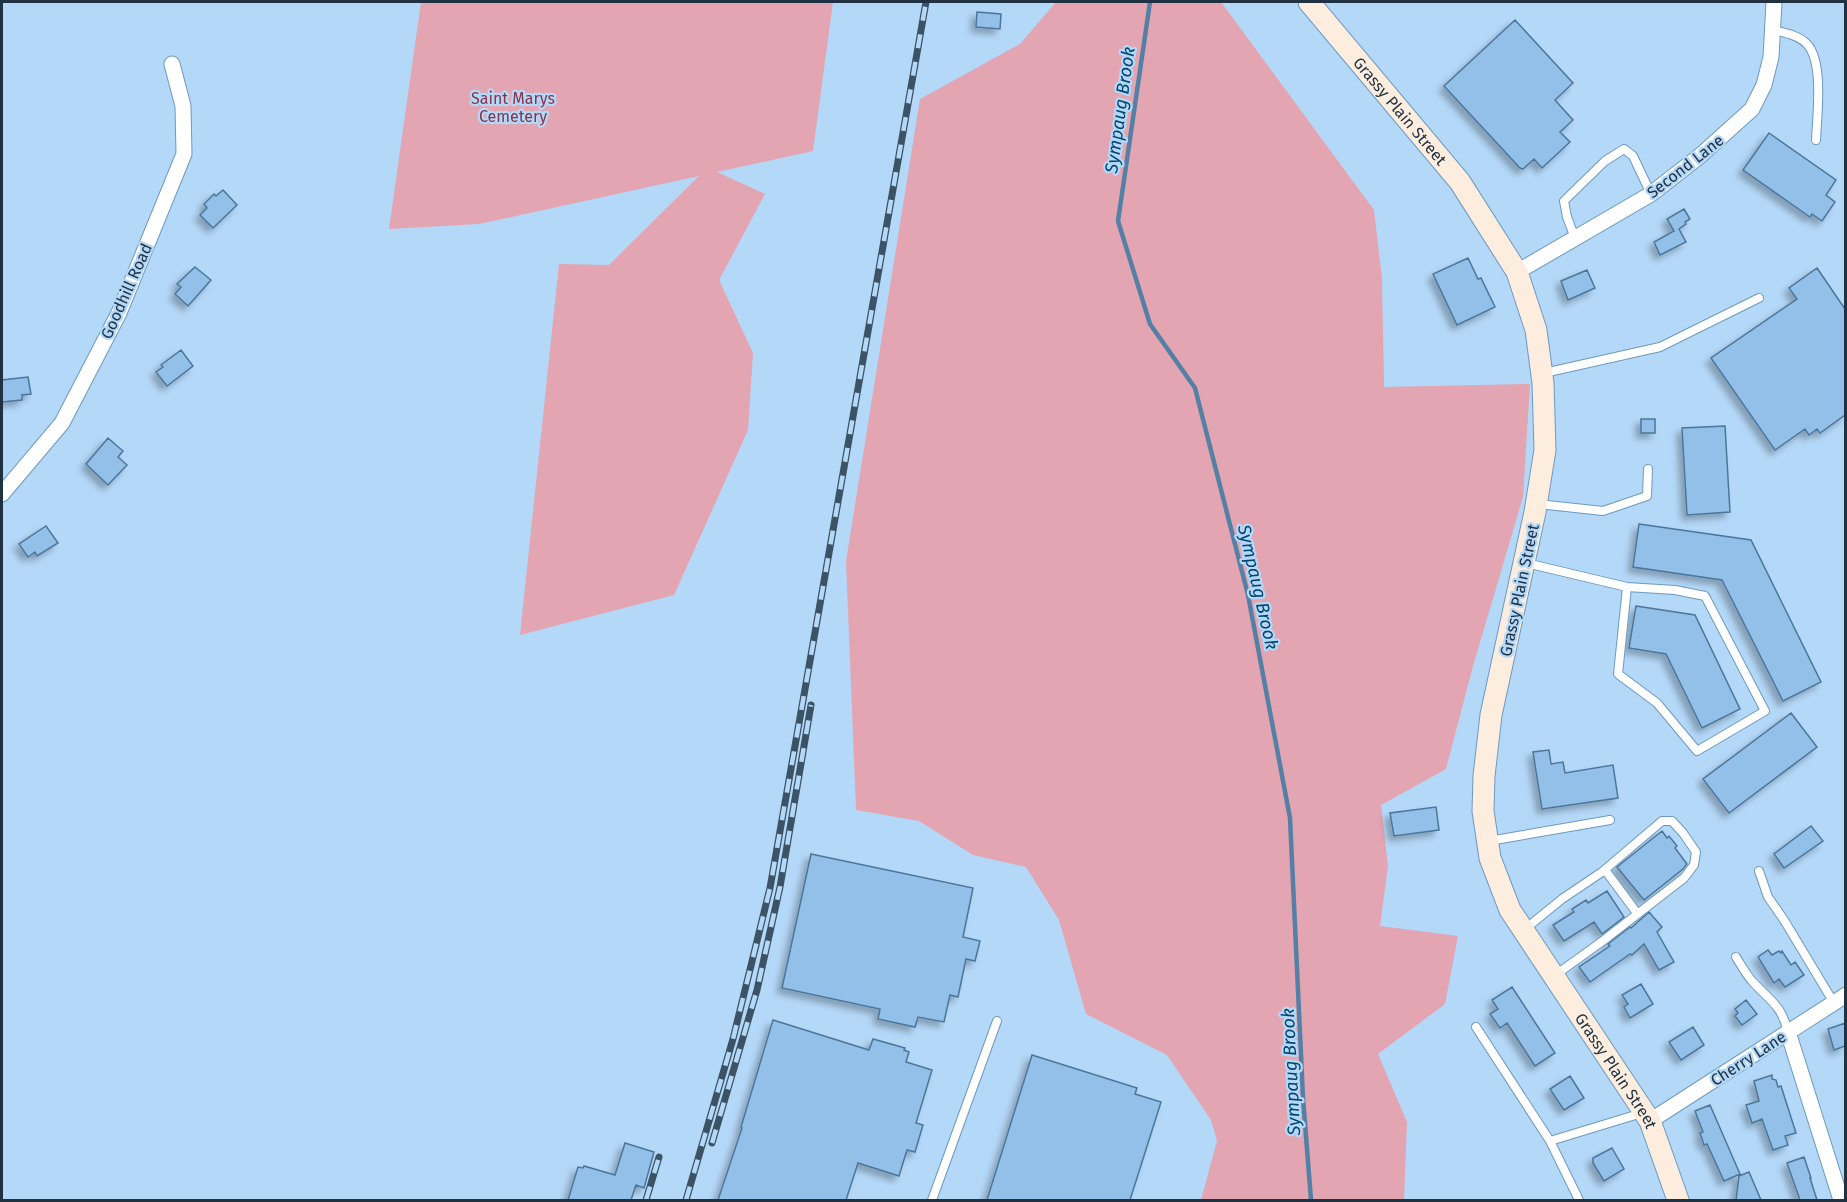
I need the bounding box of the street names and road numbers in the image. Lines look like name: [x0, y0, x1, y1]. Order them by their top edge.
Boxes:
street label: Grassy Plain Street: [1349, 53, 1451, 169]
street label: Second Lane: [1643, 131, 1727, 202]
street label: Goodhill Road: [97, 240, 156, 342]
street label: Grassy Plain Street: [1496, 522, 1543, 658]
street label: Grassy Plain Street: [1571, 1009, 1661, 1131]
street label: Cherry Lane: [1707, 1027, 1789, 1090]

